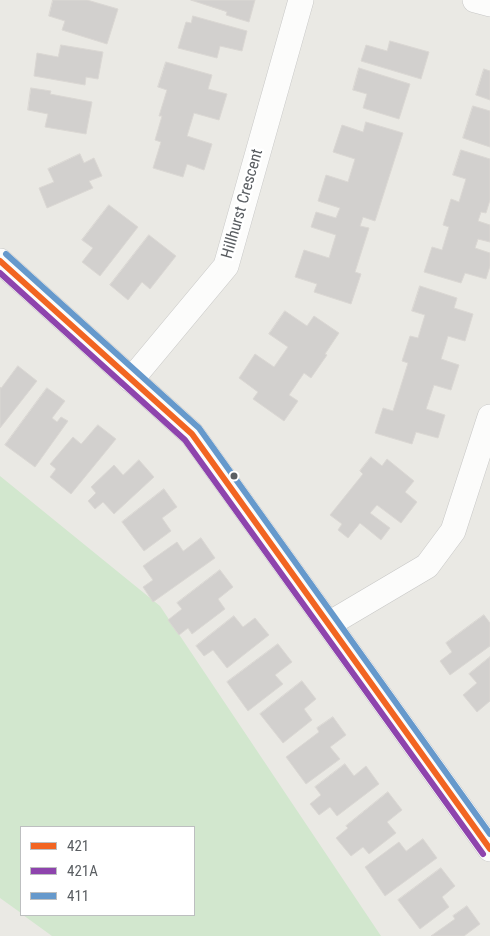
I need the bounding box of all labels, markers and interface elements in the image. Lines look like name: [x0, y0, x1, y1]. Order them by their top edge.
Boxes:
street label: Hillhurst Crescent: [218, 147, 268, 261]
unlabelled marker: [229, 471, 239, 481]
legend: [20, 826, 195, 916]
text: 421: [67, 837, 89, 855]
text: 421A: [67, 862, 98, 880]
text: 411: [67, 887, 89, 905]

